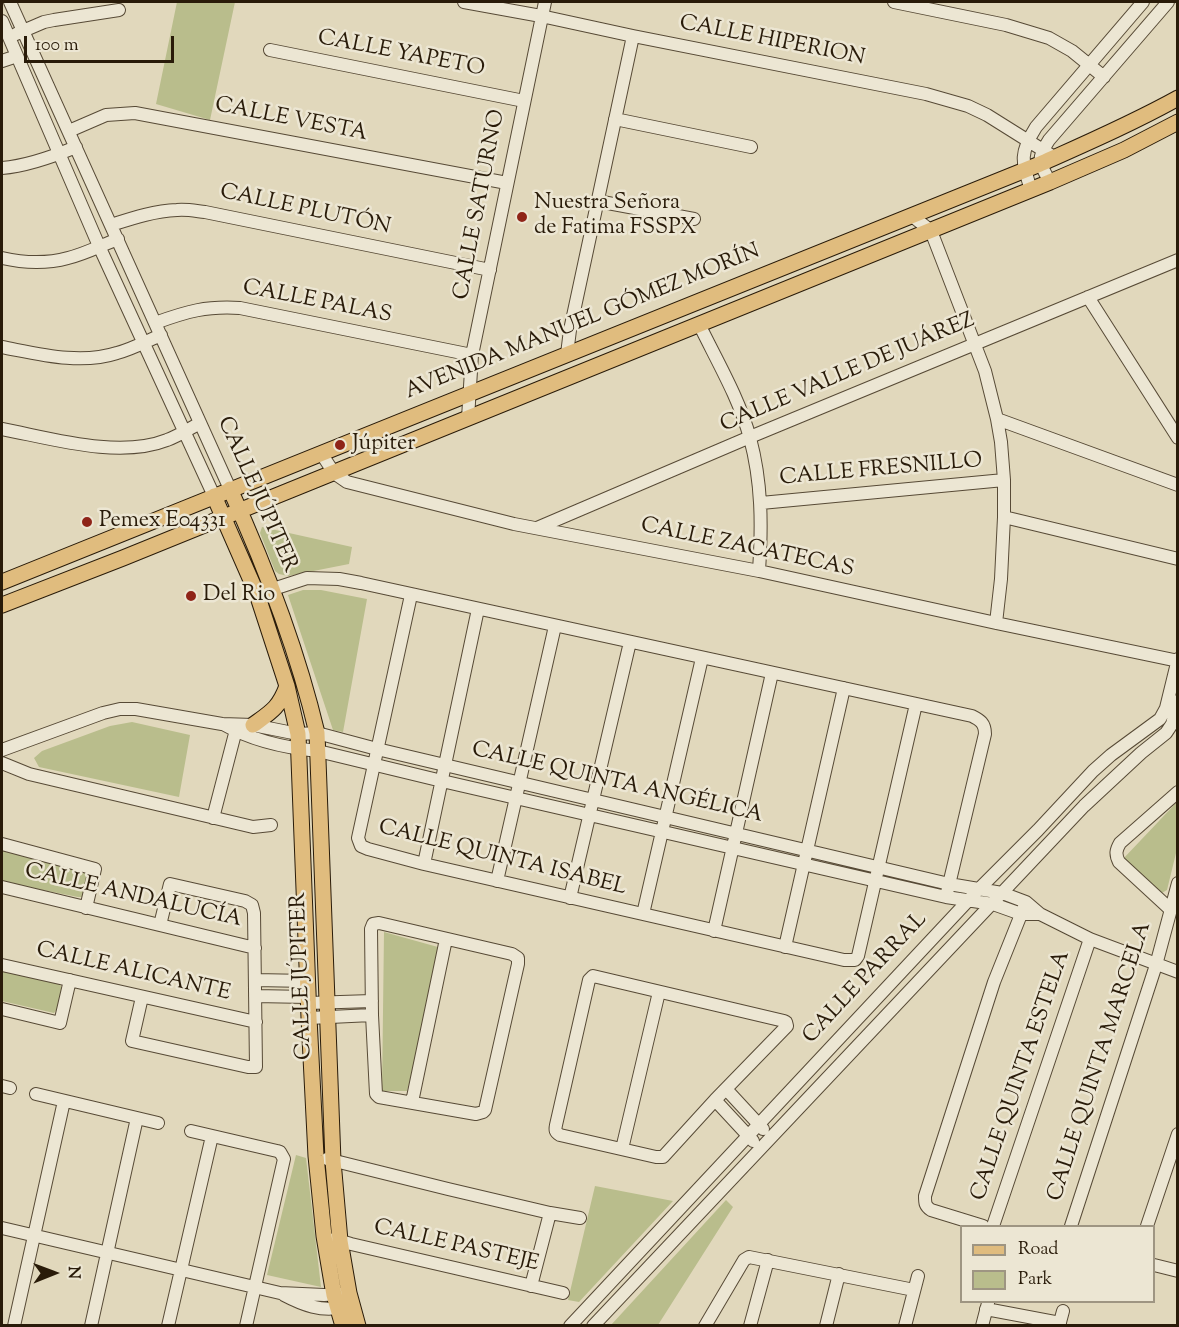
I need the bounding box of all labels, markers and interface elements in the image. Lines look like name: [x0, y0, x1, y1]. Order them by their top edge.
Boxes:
street label: CALLE HIPERION: [677, 11, 867, 73]
scale bar: [27, 24, 177, 62]
street label: CALLE YAPETO: [315, 26, 487, 84]
text: 100 m: [35, 33, 79, 59]
street label: CALLE VESTA: [213, 93, 369, 149]
street label: CALLE SATURNO: [450, 108, 512, 302]
street label: CALLE PLUTÓN: [217, 180, 393, 242]
place label: Nuestra Señora de Fatima FSSPX: [534, 191, 696, 242]
marker: Nuestra Señora de Fatima FSSPX: [515, 210, 529, 224]
street label: AVENIDA MANUEL GÓMEZ MORÍN: [402, 239, 764, 407]
street label: CALLE PALAS: [240, 276, 394, 330]
street label: CALLE VALLE DE JUÁREZ: [717, 308, 979, 440]
street label: CALLE JÚPITER: [210, 413, 302, 577]
place label: Júpiter: [352, 432, 415, 458]
marker: Júpiter: [333, 438, 347, 452]
street label: CALLE FRESNILLO: [779, 449, 983, 493]
place label: Pemex E04331: [99, 509, 226, 535]
street label: CALLE ZACATECAS: [638, 514, 856, 584]
marker: Pemex E04331: [80, 515, 94, 529]
place label: Del Rio: [203, 583, 275, 609]
marker: Del Rio: [184, 589, 198, 603]
street label: CALLE QUINTA ANGÉLICA: [469, 738, 765, 830]
street label: CALLE QUINTA ISABEL: [375, 815, 629, 903]
street label: CALLE ANDALUCÍA: [22, 859, 244, 935]
street label: CALLE JÚPITER: [287, 892, 319, 1060]
street label: CALLE PARRAL: [798, 908, 934, 1050]
street label: CALLE QUINTA MARCELA: [1043, 919, 1159, 1205]
street label: CALLE ALICANTE: [33, 938, 233, 1008]
street label: CALLE QUINTA ESTELA: [967, 948, 1077, 1204]
street label: CALLE PASTEJE: [371, 1215, 541, 1279]
legend: [960, 1225, 1155, 1303]
text: Road: [1018, 1237, 1058, 1263]
north arrow: [24, 1243, 84, 1303]
text: N: [61, 1266, 84, 1279]
text: Park: [1018, 1267, 1052, 1293]

